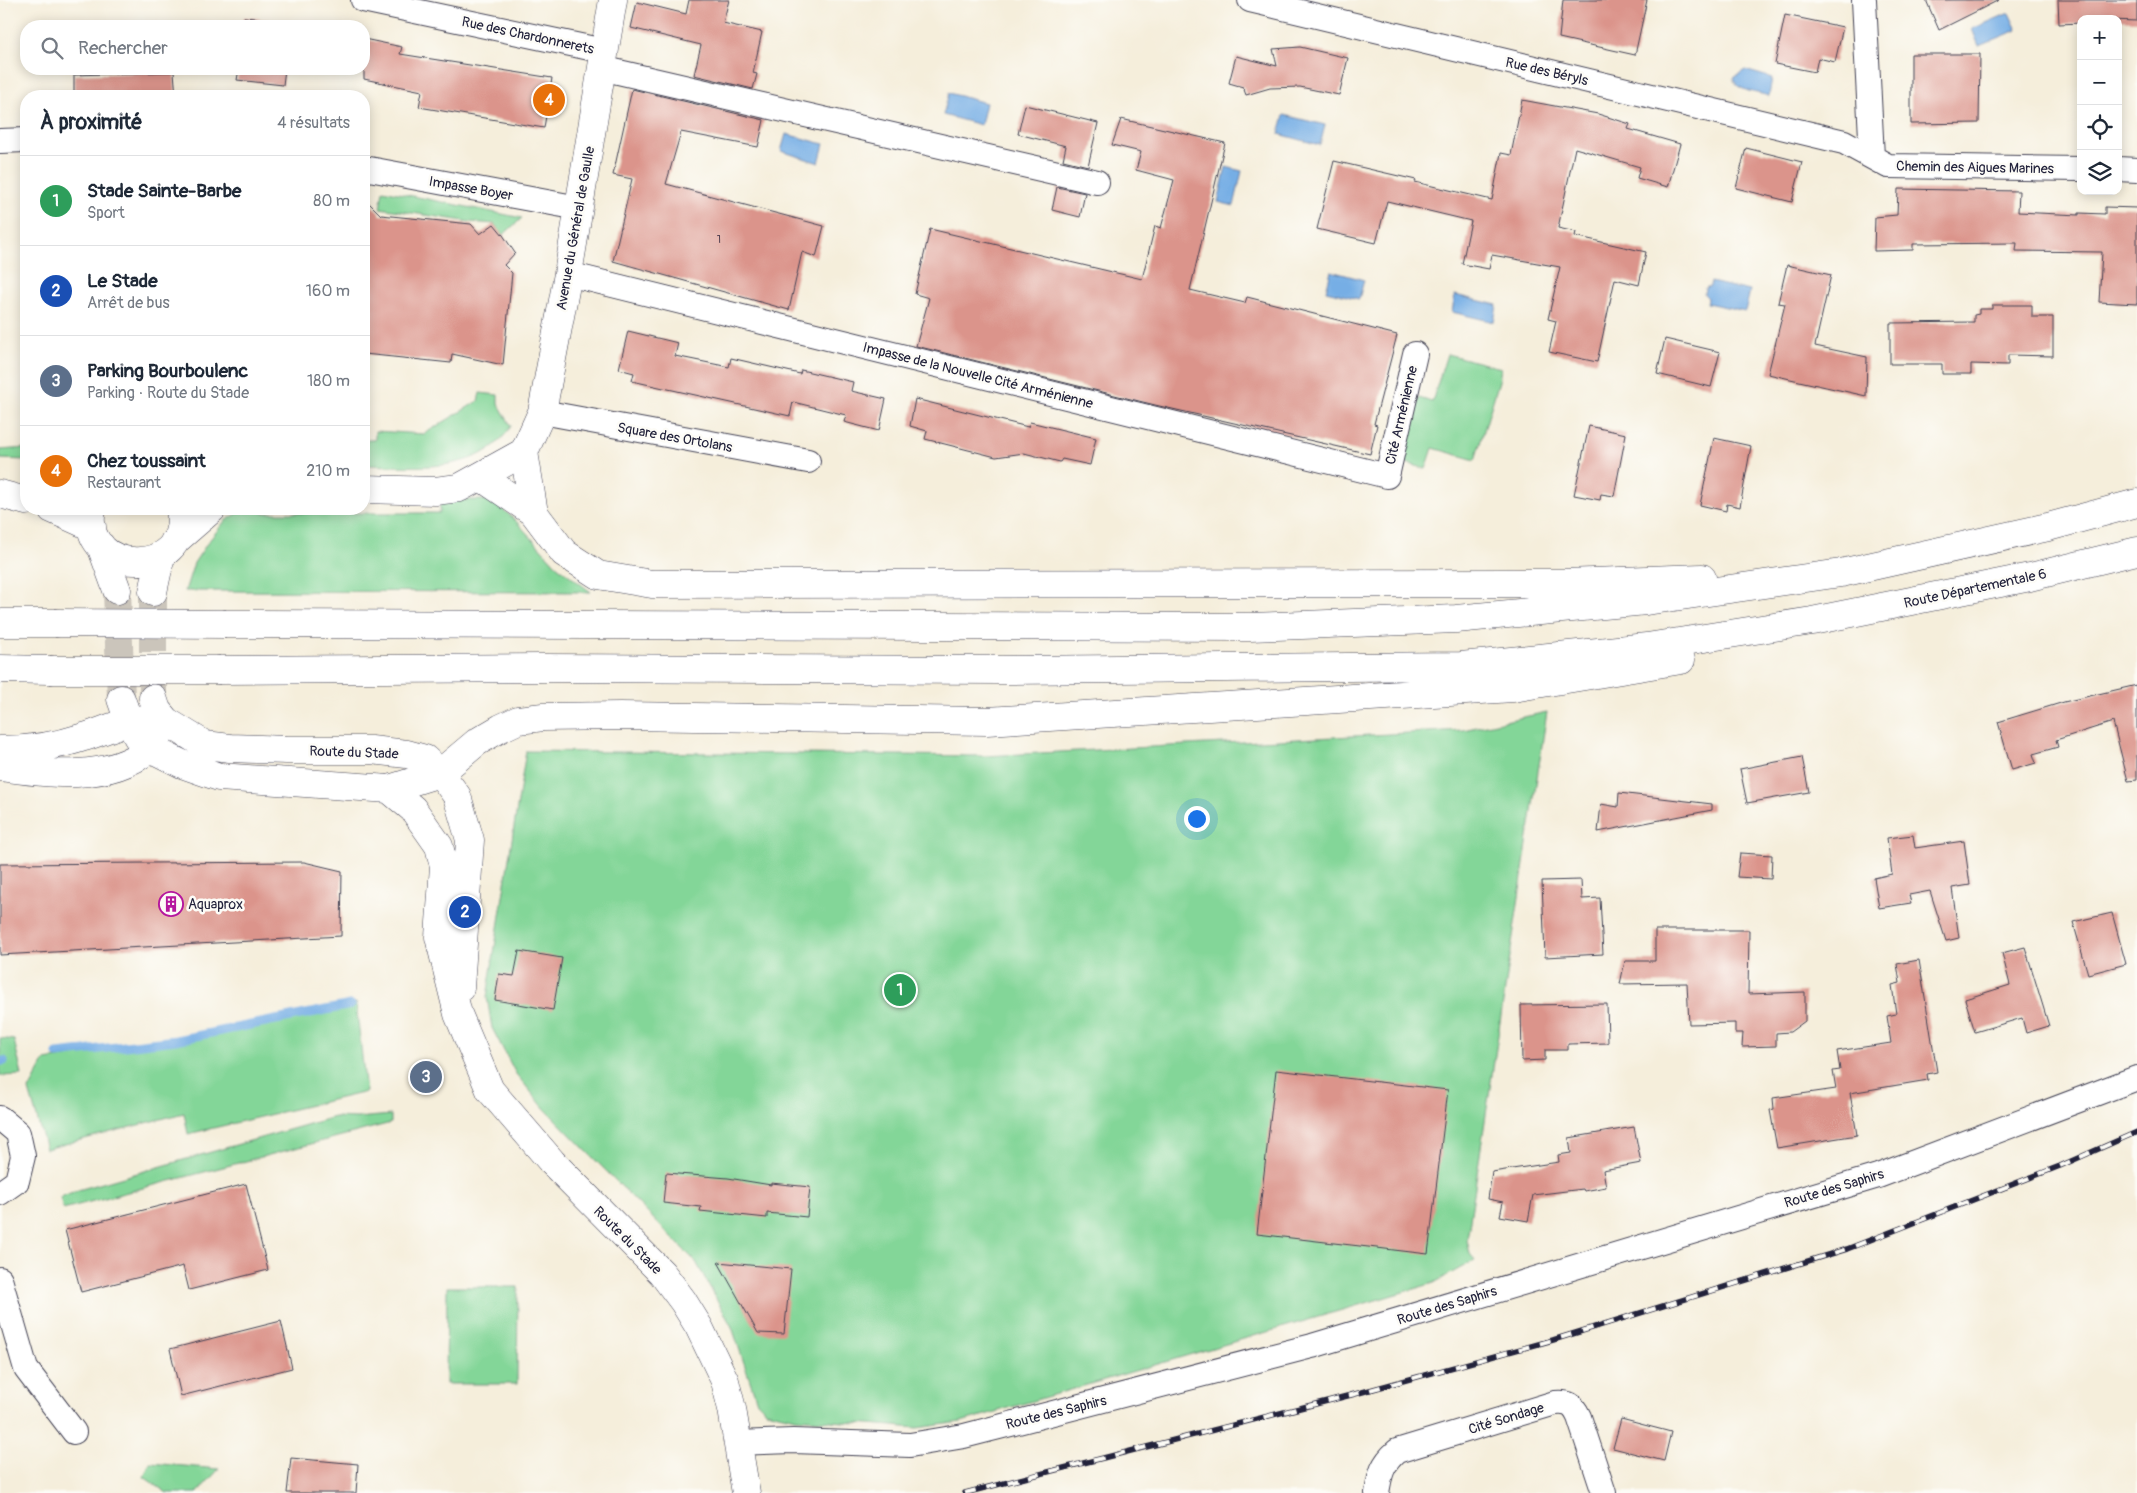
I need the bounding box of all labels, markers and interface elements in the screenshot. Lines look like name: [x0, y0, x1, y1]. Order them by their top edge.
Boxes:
street label: Rue des Chardonnerets: [460, 13, 596, 58]
map controls: [2077, 15, 2122, 195]
button: +: [2077, 15, 2122, 60]
search box: [20, 20, 370, 75]
icon: search: [38, 34, 66, 62]
text: Rechercher: [78, 36, 168, 60]
street label: Rue des Béryls: [1504, 54, 1591, 89]
button: −: [2077, 60, 2122, 105]
pin: 4: [533, 81, 565, 119]
button: locate: [2077, 105, 2122, 150]
text: À proximité: [40, 109, 143, 136]
text: 4 résultats: [277, 113, 350, 133]
street label: Avenue du Général de Gaulle: [553, 145, 598, 311]
button: layers: [2077, 150, 2122, 195]
street label: Chemin des Aigues Marines: [1896, 158, 2055, 177]
street label: Impasse Boyer: [428, 173, 514, 204]
text: Stade Sainte-Barbe: [87, 179, 241, 203]
text: 1: [53, 191, 59, 211]
text: 80 m: [313, 191, 350, 211]
text: Sport: [87, 203, 125, 223]
house number: 1: [717, 233, 721, 246]
text: Le Stade: [87, 269, 158, 293]
text: 2: [52, 281, 60, 301]
text: 160 m: [306, 281, 350, 301]
text: Arrêt de bus: [87, 293, 170, 313]
street label: Impasse de la Nouvelle Cité Arménienne: [861, 339, 1095, 412]
text: Parking Bourboulenc: [87, 359, 248, 383]
street label: Cité Arménienne: [1382, 364, 1421, 466]
text: 3: [52, 371, 60, 391]
text: 180 m: [307, 371, 350, 391]
text: Parking · Route du Stade: [87, 383, 249, 403]
street label: Square des Ortolans: [616, 419, 734, 456]
text: Chez toussaint: [87, 449, 206, 473]
text: 4: [51, 461, 61, 481]
text: 210 m: [306, 461, 350, 481]
text: Restaurant: [87, 473, 161, 493]
street label: Route Départementale 6: [1902, 565, 2048, 612]
street label: Route du Stade: [309, 742, 399, 763]
your location: [1184, 806, 1210, 832]
building icon: Aquaprox: [158, 891, 184, 917]
pin: 2: [449, 893, 481, 931]
place label: Aquaprox: [188, 896, 243, 913]
pin: 1: [884, 971, 916, 1009]
pin: 3: [410, 1058, 442, 1096]
street label: Route des Saphirs: [1782, 1165, 1887, 1212]
street label: Route du Stade: [590, 1203, 665, 1278]
street label: Route des Saphirs: [1395, 1282, 1500, 1329]
street label: Route des Saphirs: [1004, 1392, 1109, 1433]
street label: Cité Sondage: [1466, 1399, 1546, 1438]

